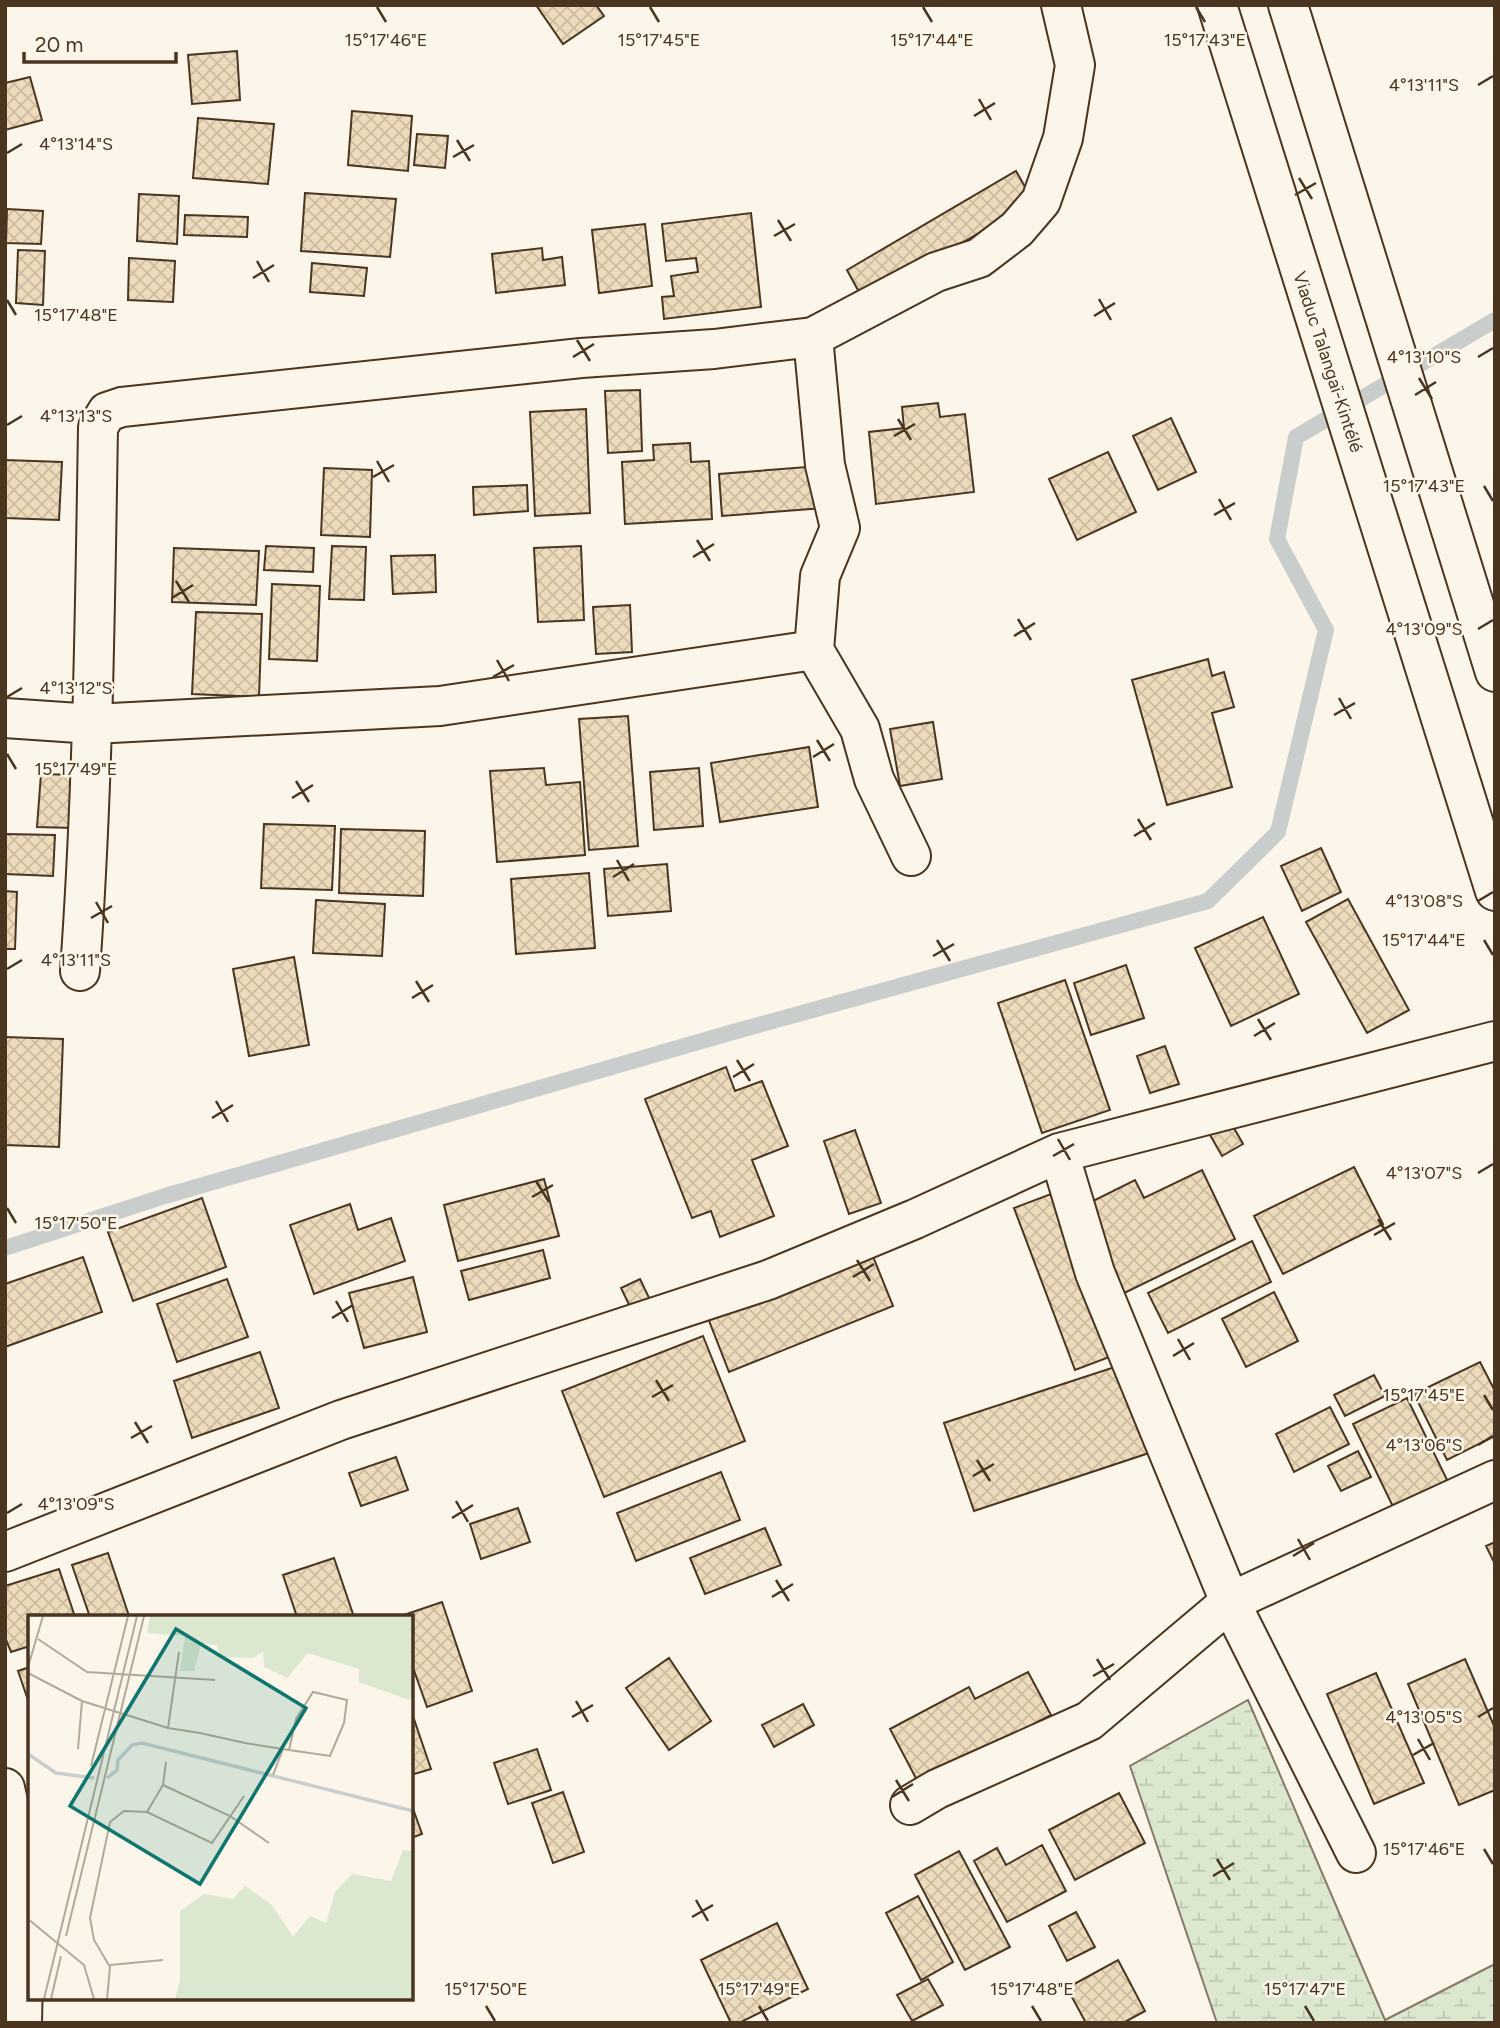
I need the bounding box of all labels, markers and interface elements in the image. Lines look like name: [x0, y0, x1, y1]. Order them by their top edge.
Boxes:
scale bar: [24, 21, 177, 65]
text: 15°17'46"E: [345, 29, 427, 51]
text: 15°17'45"E: [617, 29, 701, 51]
text: 15°17'44"E: [890, 29, 974, 51]
text: 15°17'43"E: [1164, 29, 1246, 51]
text: 20 m: [35, 32, 83, 57]
text: 4°13'11"S: [1389, 74, 1459, 96]
text: 4°13'14"S: [39, 133, 113, 155]
street label: Viaduc Talangaï-Kintélé: [1288, 269, 1368, 455]
text: 15°17'48"E: [34, 304, 118, 326]
text: 4°13'10"S: [1387, 346, 1461, 368]
text: 4°13'13"S: [40, 405, 112, 427]
text: 15°17'43"E: [1383, 475, 1465, 497]
text: 4°13'09"S: [1385, 618, 1463, 640]
text: 4°13'12"S: [40, 677, 112, 699]
text: 15°17'49"E: [35, 758, 117, 780]
text: 4°13'08"S: [1385, 890, 1463, 912]
text: 15°17'44"E: [1382, 929, 1466, 951]
text: 4°13'11"S: [41, 949, 111, 971]
text: 4°13'07"S: [1386, 1162, 1462, 1184]
text: 15°17'50"E: [34, 1212, 118, 1234]
text: 15°17'45"E: [1382, 1384, 1466, 1406]
text: 4°13'06"S: [1385, 1434, 1463, 1456]
text: 4°13'09"S: [37, 1493, 115, 1515]
inset map: [28, 1615, 413, 2000]
text: 4°13'05"S: [1385, 1706, 1463, 1728]
text: 15°17'46"E: [1383, 1838, 1465, 1860]
text: 15°17'50"E: [444, 1978, 528, 2000]
text: 15°17'49"E: [718, 1978, 800, 2000]
text: 15°17'48"E: [990, 1978, 1074, 2000]
text: 15°17'47"E: [1264, 1978, 1346, 2000]

